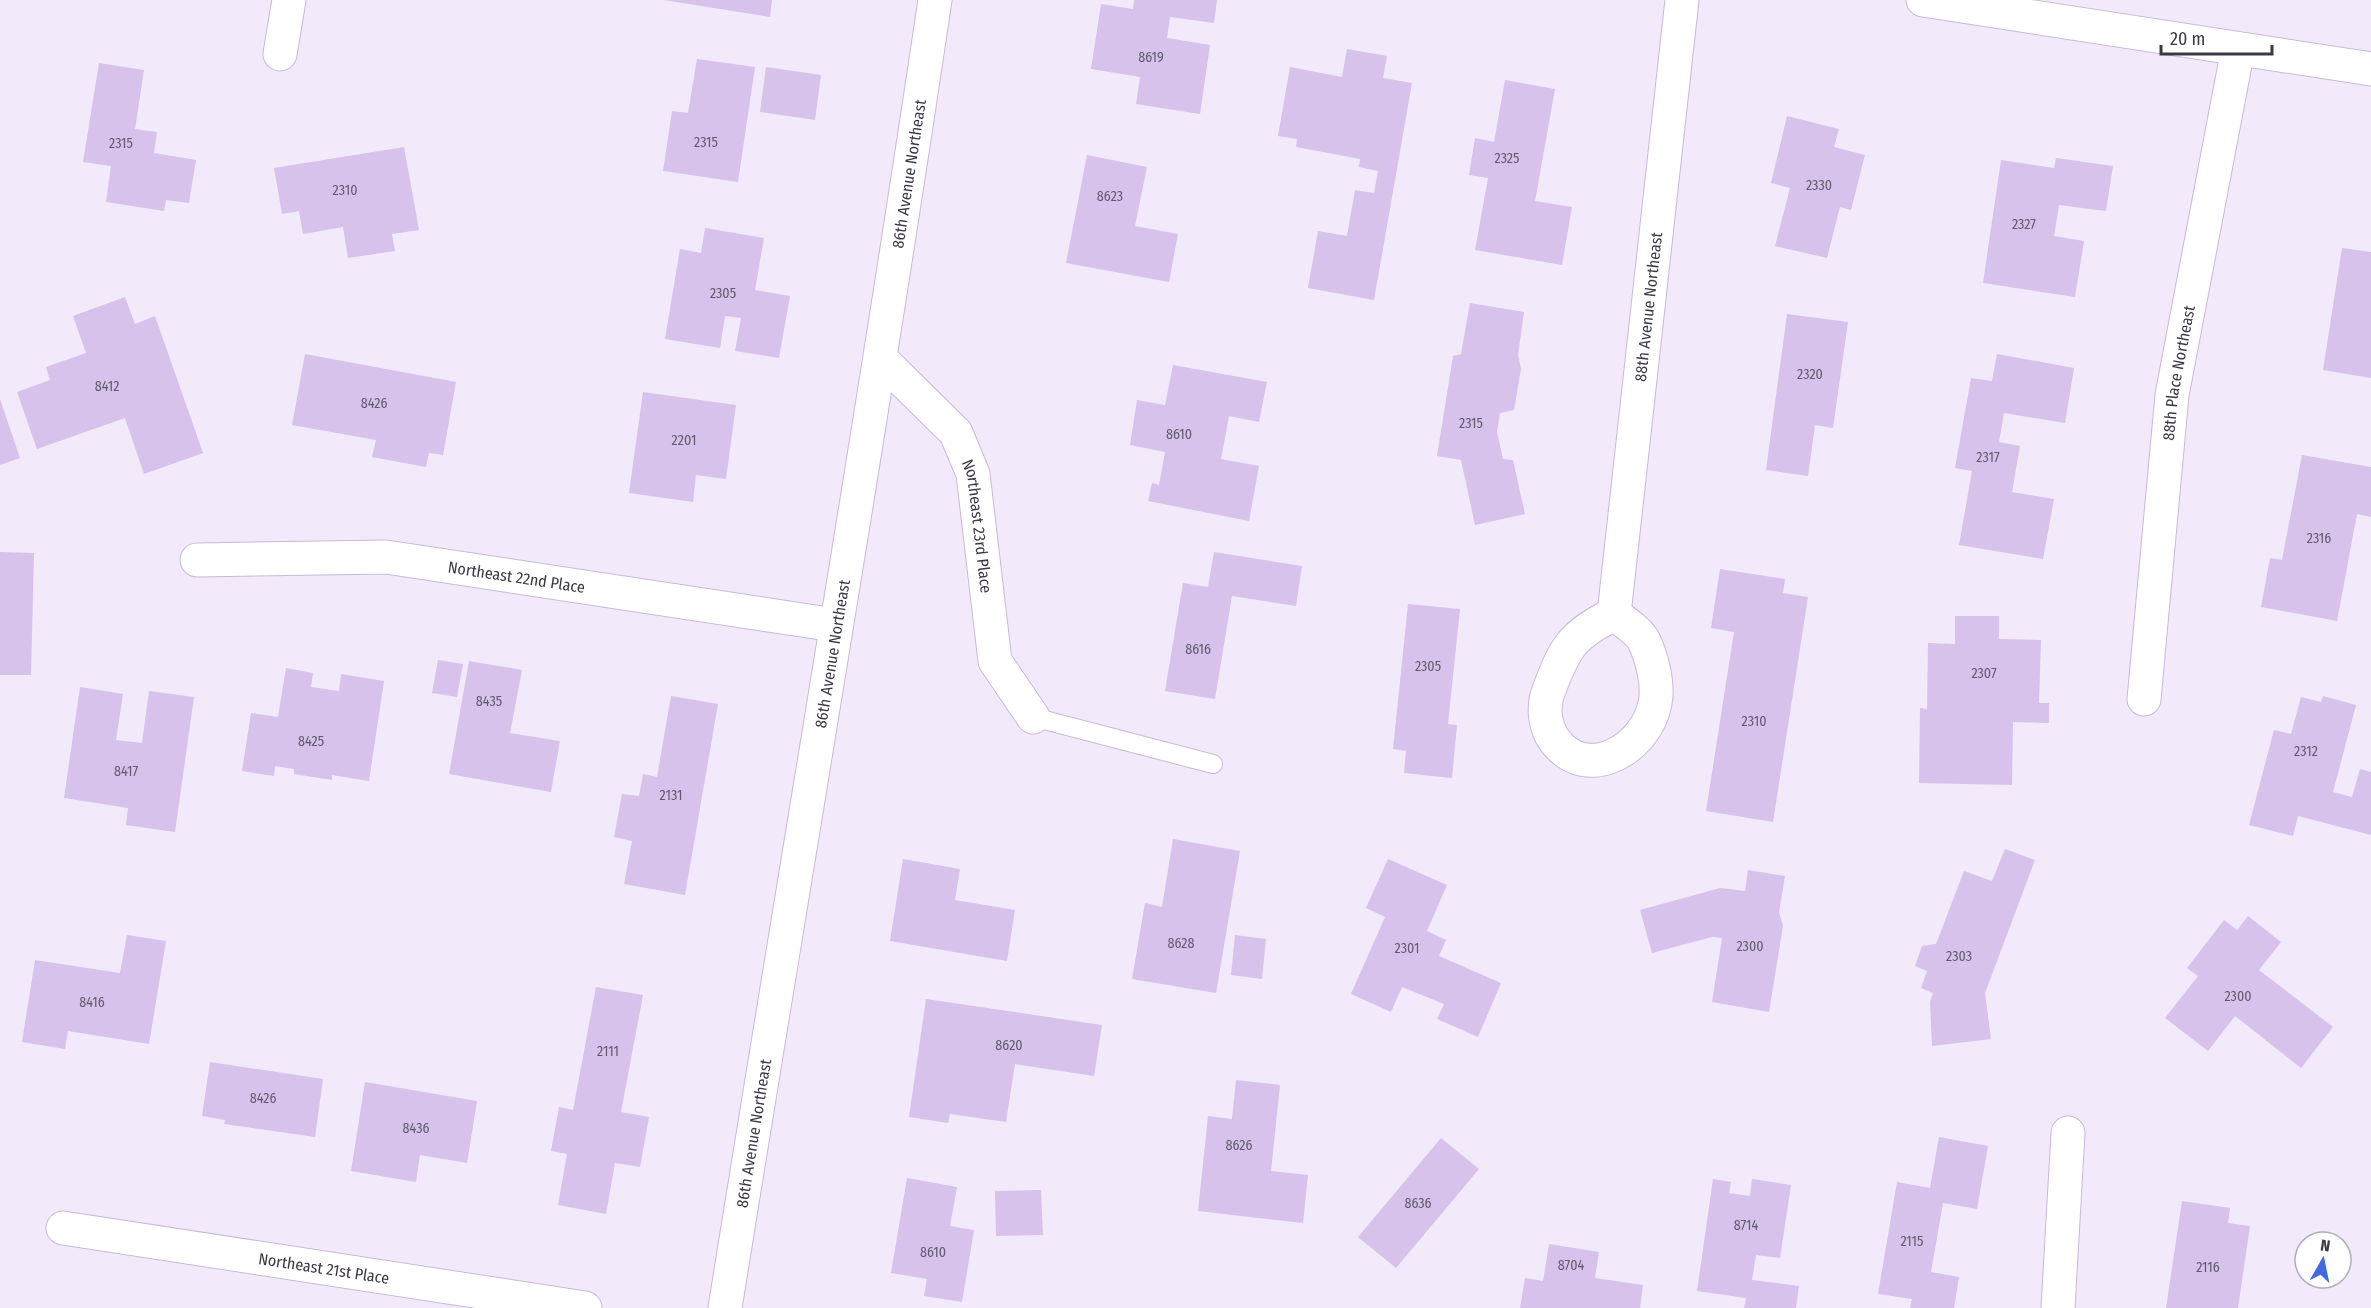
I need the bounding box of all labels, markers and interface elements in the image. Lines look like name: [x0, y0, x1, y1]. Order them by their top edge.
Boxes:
scale bar: [2161, 18, 2272, 56]
text: 20 m: [2170, 28, 2205, 50]
house number: 8619: [1138, 49, 1164, 66]
street label: 86th Avenue Northeast: [888, 97, 930, 249]
house number: 2315: [694, 134, 718, 151]
house number: 2315: [109, 135, 133, 152]
house number: 2325: [1495, 150, 1519, 167]
house number: 2330: [1806, 177, 1832, 194]
house number: 2310: [333, 182, 357, 199]
house number: 8623: [1097, 188, 1123, 205]
house number: 2327: [2012, 216, 2036, 233]
street label: 88th Avenue Northeast: [1630, 230, 1666, 383]
house number: 2305: [710, 285, 736, 302]
street label: 88th Place Northeast: [2158, 303, 2199, 441]
house number: 2320: [1797, 366, 1823, 383]
house number: 8412: [95, 378, 119, 395]
house number: 8426: [361, 395, 387, 412]
house number: 2315: [1459, 415, 1483, 432]
house number: 8610: [1166, 426, 1192, 443]
house number: 2201: [672, 432, 696, 449]
house number: 2317: [1976, 449, 2000, 466]
street label: Northeast 23rd Place: [958, 456, 996, 594]
house number: 2316: [2307, 530, 2331, 547]
street label: Northeast 22nd Place: [447, 557, 586, 597]
street label: 86th Avenue Northeast: [810, 577, 854, 729]
house number: 8616: [1185, 641, 1211, 658]
house number: 2305: [1415, 658, 1441, 675]
house number: 2307: [1971, 665, 1997, 682]
house number: 8435: [476, 693, 502, 710]
house number: 2310: [1742, 713, 1766, 730]
house number: 8425: [298, 733, 324, 750]
house number: 2312: [2294, 743, 2318, 760]
house number: 8417: [114, 763, 138, 780]
house number: 2131: [660, 787, 682, 804]
house number: 8628: [1168, 935, 1195, 952]
house number: 2300: [1736, 938, 1764, 955]
house number: 2301: [1395, 940, 1419, 957]
house number: 2303: [1946, 948, 1972, 965]
house number: 2300: [2224, 988, 2252, 1005]
house number: 8416: [79, 994, 105, 1011]
house number: 8620: [995, 1037, 1023, 1054]
house number: 2111: [597, 1043, 619, 1060]
street label: 86th Avenue Northeast: [732, 1057, 775, 1209]
house number: 8426: [250, 1090, 276, 1107]
house number: 8436: [403, 1120, 429, 1137]
house number: 8626: [1226, 1137, 1253, 1154]
house number: 8636: [1404, 1195, 1432, 1212]
house number: 8714: [1734, 1217, 1758, 1234]
north arrow: [2293, 1230, 2353, 1290]
house number: 2115: [1900, 1233, 1924, 1250]
text: N: [2319, 1236, 2331, 1256]
house number: 8610: [920, 1244, 946, 1261]
street label: Northeast 21st Place: [257, 1249, 391, 1287]
house number: 8704: [1558, 1257, 1584, 1274]
house number: 2116: [2196, 1259, 2220, 1276]

